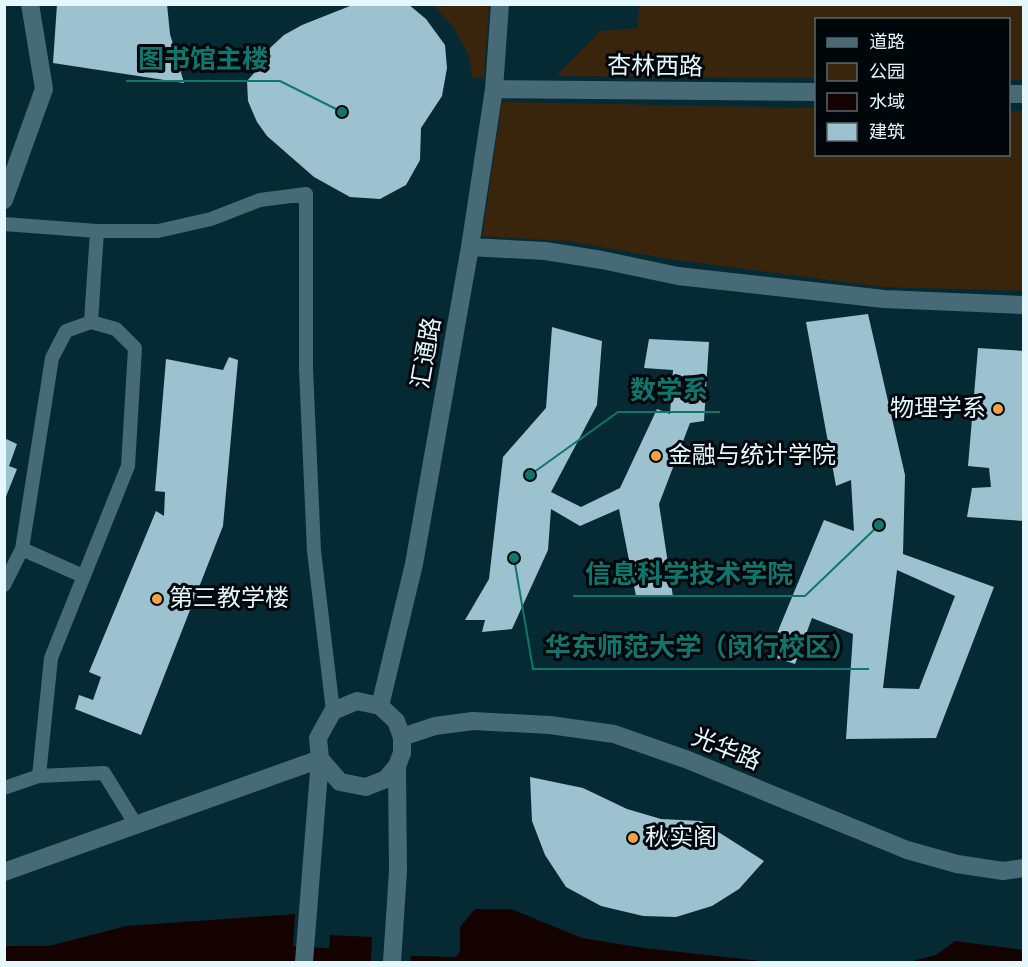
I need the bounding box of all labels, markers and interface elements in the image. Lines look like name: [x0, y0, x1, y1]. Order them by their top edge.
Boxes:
legend: [815, 18, 1010, 156]
text: 道路: [869, 32, 905, 52]
callout: 图书馆主楼: [126, 37, 280, 81]
text: 图书馆主楼: [138, 45, 268, 73]
street label: 杏林西路: [607, 52, 703, 80]
text: 公园: [869, 63, 905, 82]
text: 水域: [869, 93, 905, 112]
text: 建筑: [869, 122, 905, 142]
street label: 汇通路: [407, 315, 445, 391]
callout: 数学系: [618, 368, 720, 412]
text: 数学系: [630, 376, 708, 404]
place label: 物理学系: [890, 395, 986, 421]
marker: 物理学系: [991, 402, 1005, 416]
place label: 金融与统计学院: [668, 442, 836, 468]
marker: 金融与统计学院: [649, 449, 663, 463]
callout: 信息科学技术学院: [573, 552, 805, 596]
text: 信息科学技术学院: [585, 560, 793, 588]
place label: 第三教学楼: [169, 585, 289, 611]
marker: 第三教学楼: [150, 592, 164, 606]
callout: 华东师范大学（闵行校区）: [533, 625, 869, 669]
text: 华东师范大学（闵行校区）: [545, 633, 857, 661]
street label: 光华路: [688, 724, 765, 775]
place label: 秋实阁: [645, 824, 717, 850]
marker: 秋实阁: [626, 831, 640, 845]

